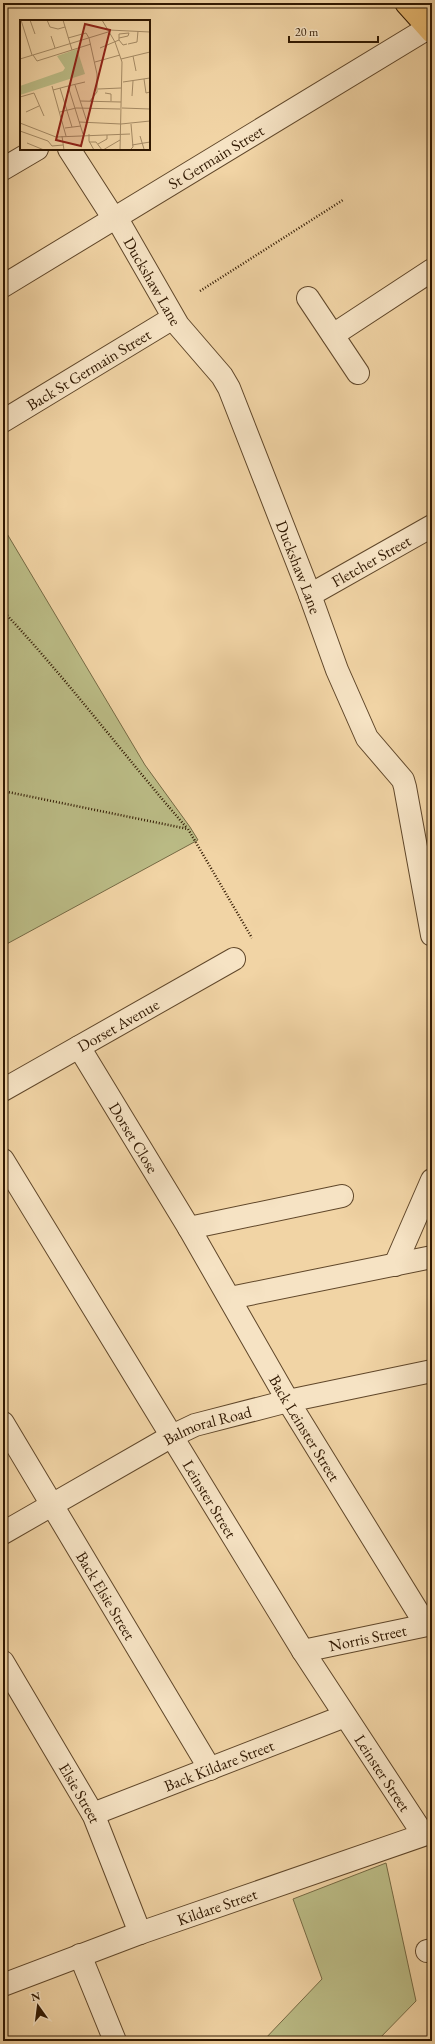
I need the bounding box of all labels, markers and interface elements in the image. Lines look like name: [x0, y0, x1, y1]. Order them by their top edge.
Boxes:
scale bar: [289, 18, 378, 44]
inset map: [20, 20, 150, 150]
text: 20 m: [295, 24, 319, 40]
street label: St Germain Street: [164, 120, 268, 194]
street label: Duckshaw Lane: [119, 233, 186, 329]
street label: Back St Germain Street: [23, 324, 155, 415]
street label: Duckshaw Lane: [271, 517, 326, 617]
street label: Fletcher Street: [328, 530, 415, 592]
street label: Dorset Avenue: [73, 994, 163, 1057]
street label: Dorset Close: [104, 1098, 163, 1177]
street label: Back Leinster Street: [264, 1371, 345, 1486]
street label: Balmoral Road: [159, 1401, 255, 1450]
street label: Leinster Street: [178, 1456, 242, 1542]
street label: Back Elsie Street: [71, 1548, 140, 1644]
street label: Norris Street: [327, 1620, 408, 1656]
street label: Leinster Street: [349, 1730, 415, 1816]
street label: Back Kildare Street: [161, 1735, 277, 1796]
street label: Elsie Street: [54, 1759, 106, 1826]
street label: Kildare Street: [174, 1883, 260, 1930]
north arrow: [18, 1986, 58, 2026]
text: N: [30, 1988, 42, 2004]

